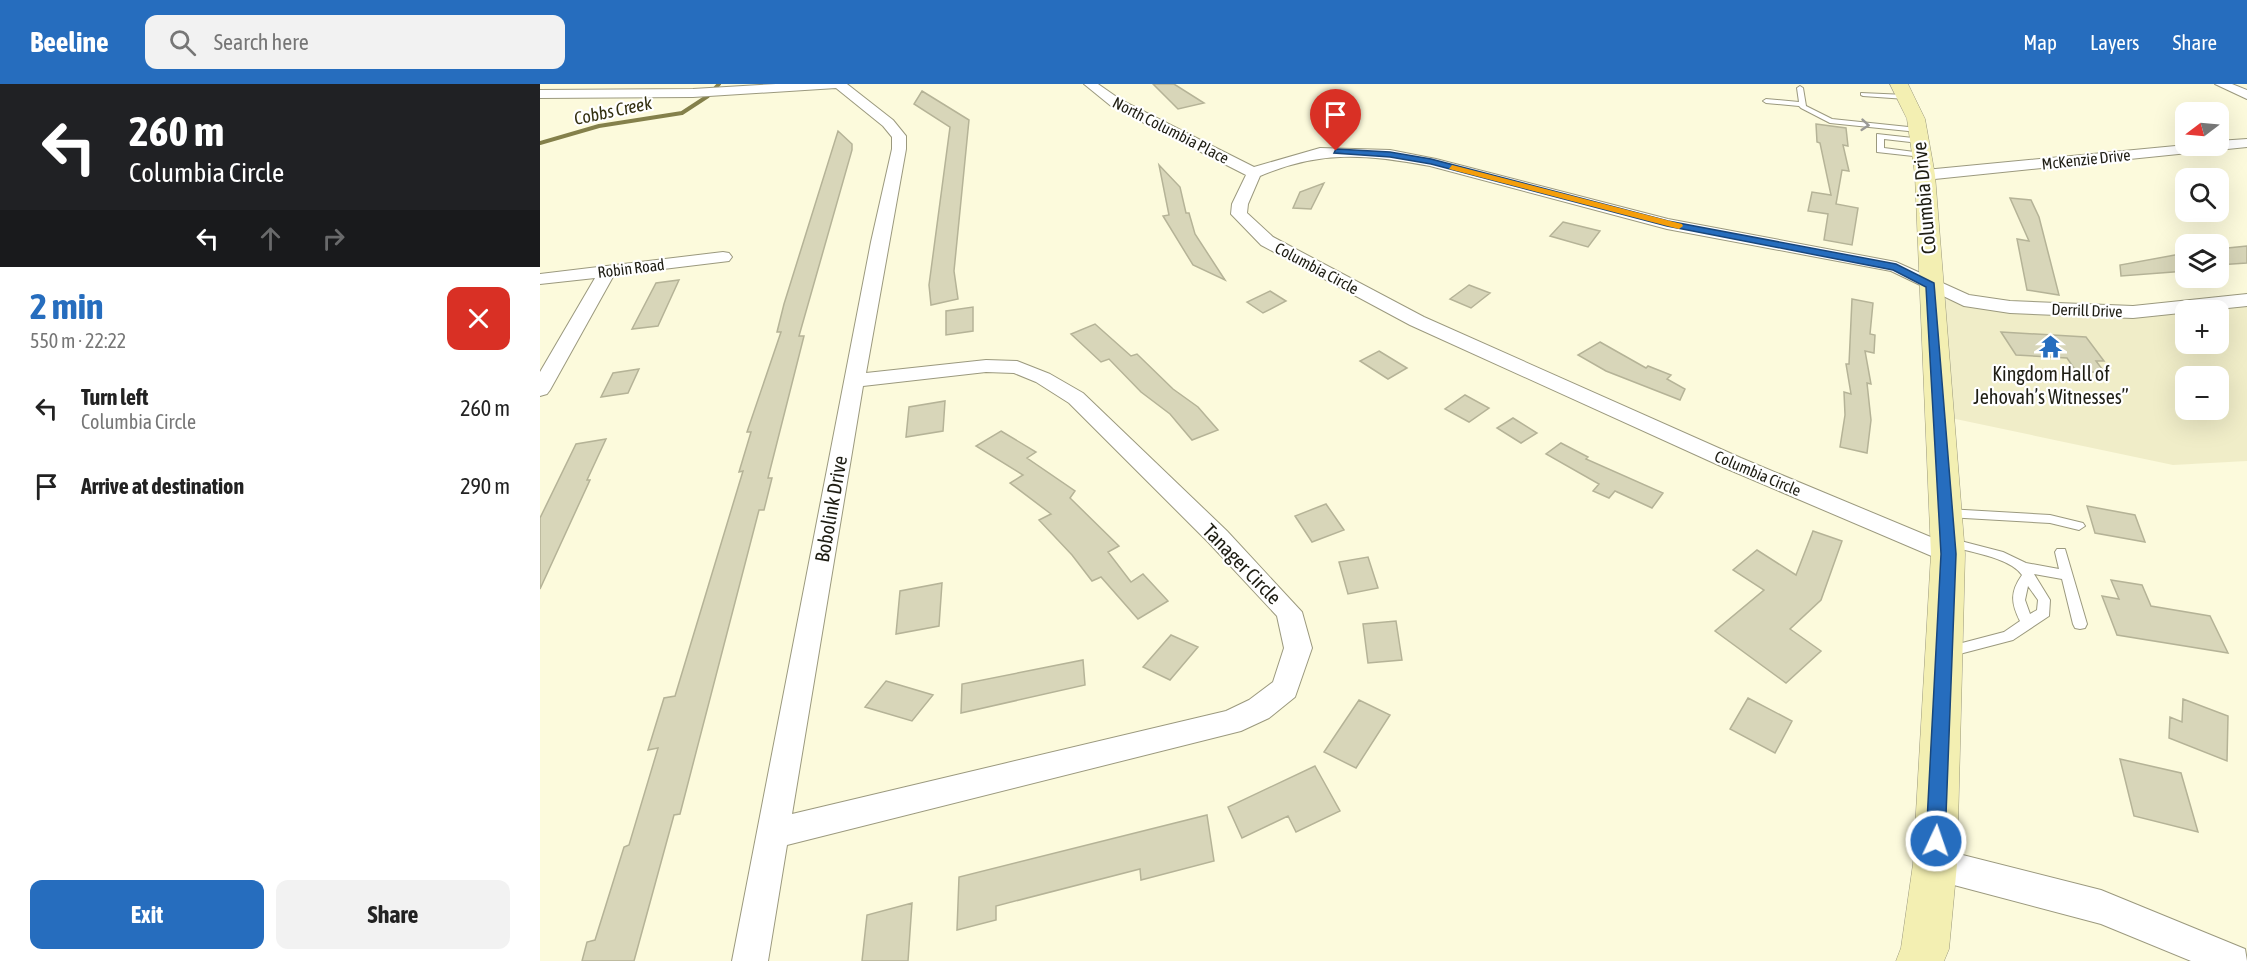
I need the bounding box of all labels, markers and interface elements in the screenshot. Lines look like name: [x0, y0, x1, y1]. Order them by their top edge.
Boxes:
search box: [145, 15, 565, 69]
text: Beeline: [30, 26, 109, 58]
icon: search: [166, 26, 199, 59]
text: Search here: [214, 29, 309, 55]
text: Map: [2023, 30, 2057, 54]
text: Layers: [2090, 30, 2140, 54]
text: Share: [2173, 30, 2217, 54]
pin: [1310, 89, 1361, 151]
water label: Cobbs Creek: [572, 92, 655, 129]
street label: North Columbia Place: [1110, 93, 1232, 167]
icon: arrive: [1319, 98, 1352, 131]
north arrow: [2175, 102, 2229, 156]
map controls: [2175, 102, 2229, 420]
text: 260 m: [129, 107, 224, 155]
icon: left: [30, 108, 108, 186]
one-way arrow: [1860, 118, 1869, 131]
street label: Columbia Drive: [1907, 141, 1940, 255]
street label: McKenzie Drive: [2041, 145, 2131, 173]
text: Columbia Circle: [129, 157, 284, 188]
button: search: [2175, 168, 2229, 222]
icon: left: [191, 222, 224, 255]
icon: ahead: [254, 222, 287, 255]
icon: right: [317, 222, 350, 255]
button: layers: [2175, 234, 2229, 288]
street label: Columbia Circle: [1272, 238, 1362, 298]
street label: Robin Road: [597, 255, 665, 281]
text: 2 min: [30, 285, 104, 327]
button: close: [447, 287, 510, 350]
street label: Derrill Drive: [2051, 300, 2123, 320]
button: +: [2175, 300, 2229, 354]
text: 550 m · 22:22: [30, 329, 126, 352]
temple icon: Kingdom Hall of Jehovah’s Witnesses”: [2038, 333, 2064, 359]
place label: Kingdom Hall of Jehovah’s Witnesses”: [1973, 362, 2129, 408]
button: −: [2175, 366, 2229, 420]
text: Turn left: [81, 384, 148, 410]
icon: left: [30, 392, 63, 425]
text: 260 m: [460, 395, 510, 421]
text: Columbia Circle: [81, 410, 196, 433]
street label: Columbia Circle: [1712, 447, 1804, 499]
street label: Bobolink Drive: [810, 454, 851, 564]
icon: arrive: [30, 470, 63, 503]
text: Arrive at destination: [81, 473, 244, 499]
text: 290 m: [460, 473, 510, 499]
street label: Tanager Circle: [1198, 519, 1286, 609]
position arrow: [1904, 809, 1968, 873]
button: Exit: [30, 880, 264, 949]
button: Share: [276, 880, 510, 949]

